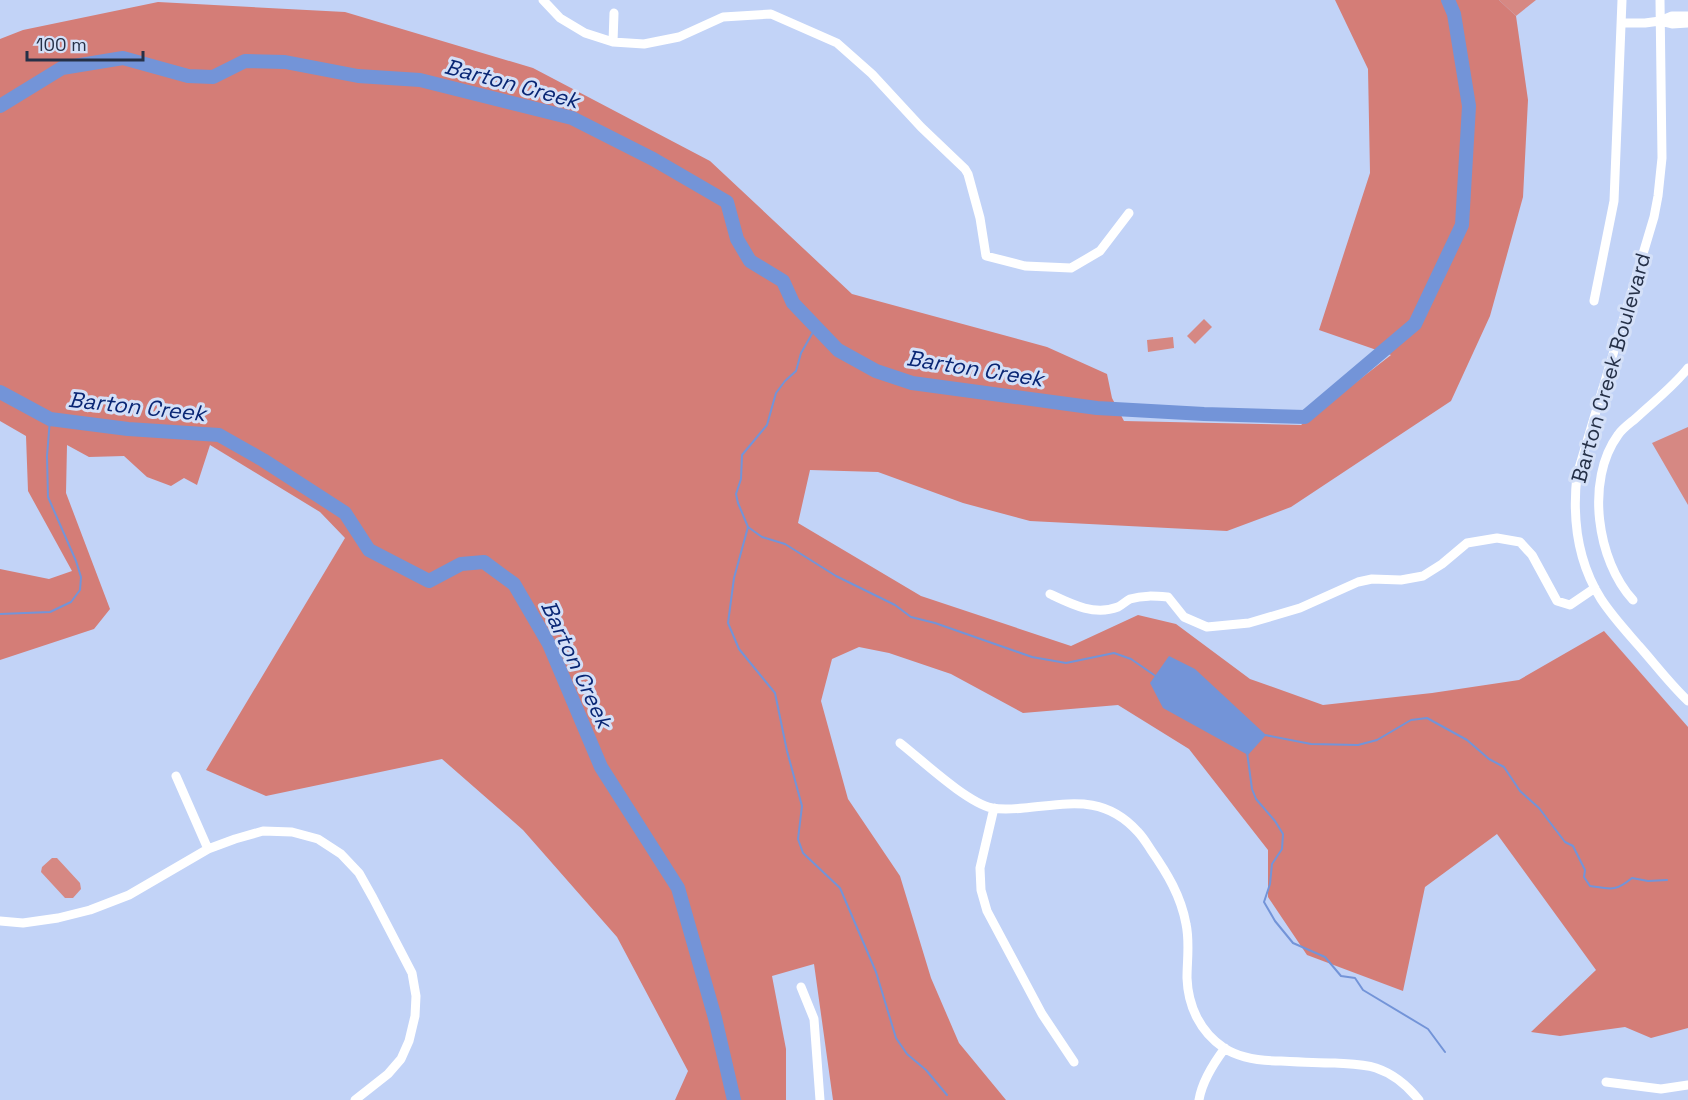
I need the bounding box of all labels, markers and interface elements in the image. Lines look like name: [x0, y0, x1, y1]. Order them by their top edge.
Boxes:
scale bar: [27, 24, 142, 62]
text: 100 m: [36, 33, 87, 56]
water label: Barton Creek: [442, 52, 584, 115]
street label: Barton Creek Boulevard: [1565, 250, 1656, 486]
water label: Barton Creek: [905, 343, 1047, 393]
water label: Barton Creek: [67, 385, 209, 427]
water label: Barton Creek: [535, 596, 620, 734]

